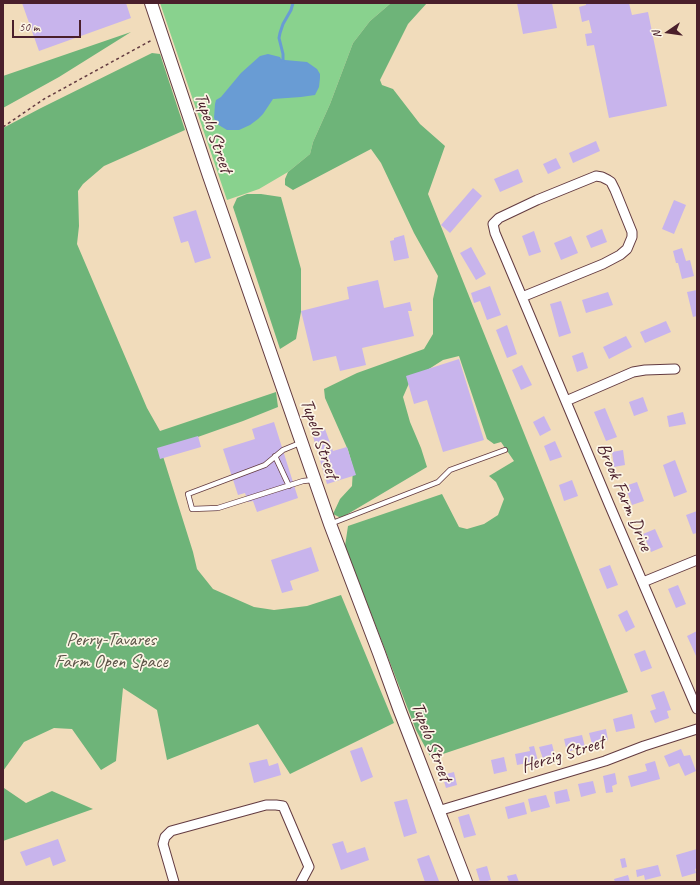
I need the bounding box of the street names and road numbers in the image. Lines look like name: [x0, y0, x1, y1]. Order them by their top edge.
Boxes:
street label: Tupelo Street: [189, 90, 237, 176]
street label: Tupelo Street: [295, 396, 343, 482]
street label: Brook Farm Drive: [591, 440, 657, 554]
street label: Tupelo Street: [405, 699, 457, 785]
street label: Herzig Street: [519, 732, 607, 778]

